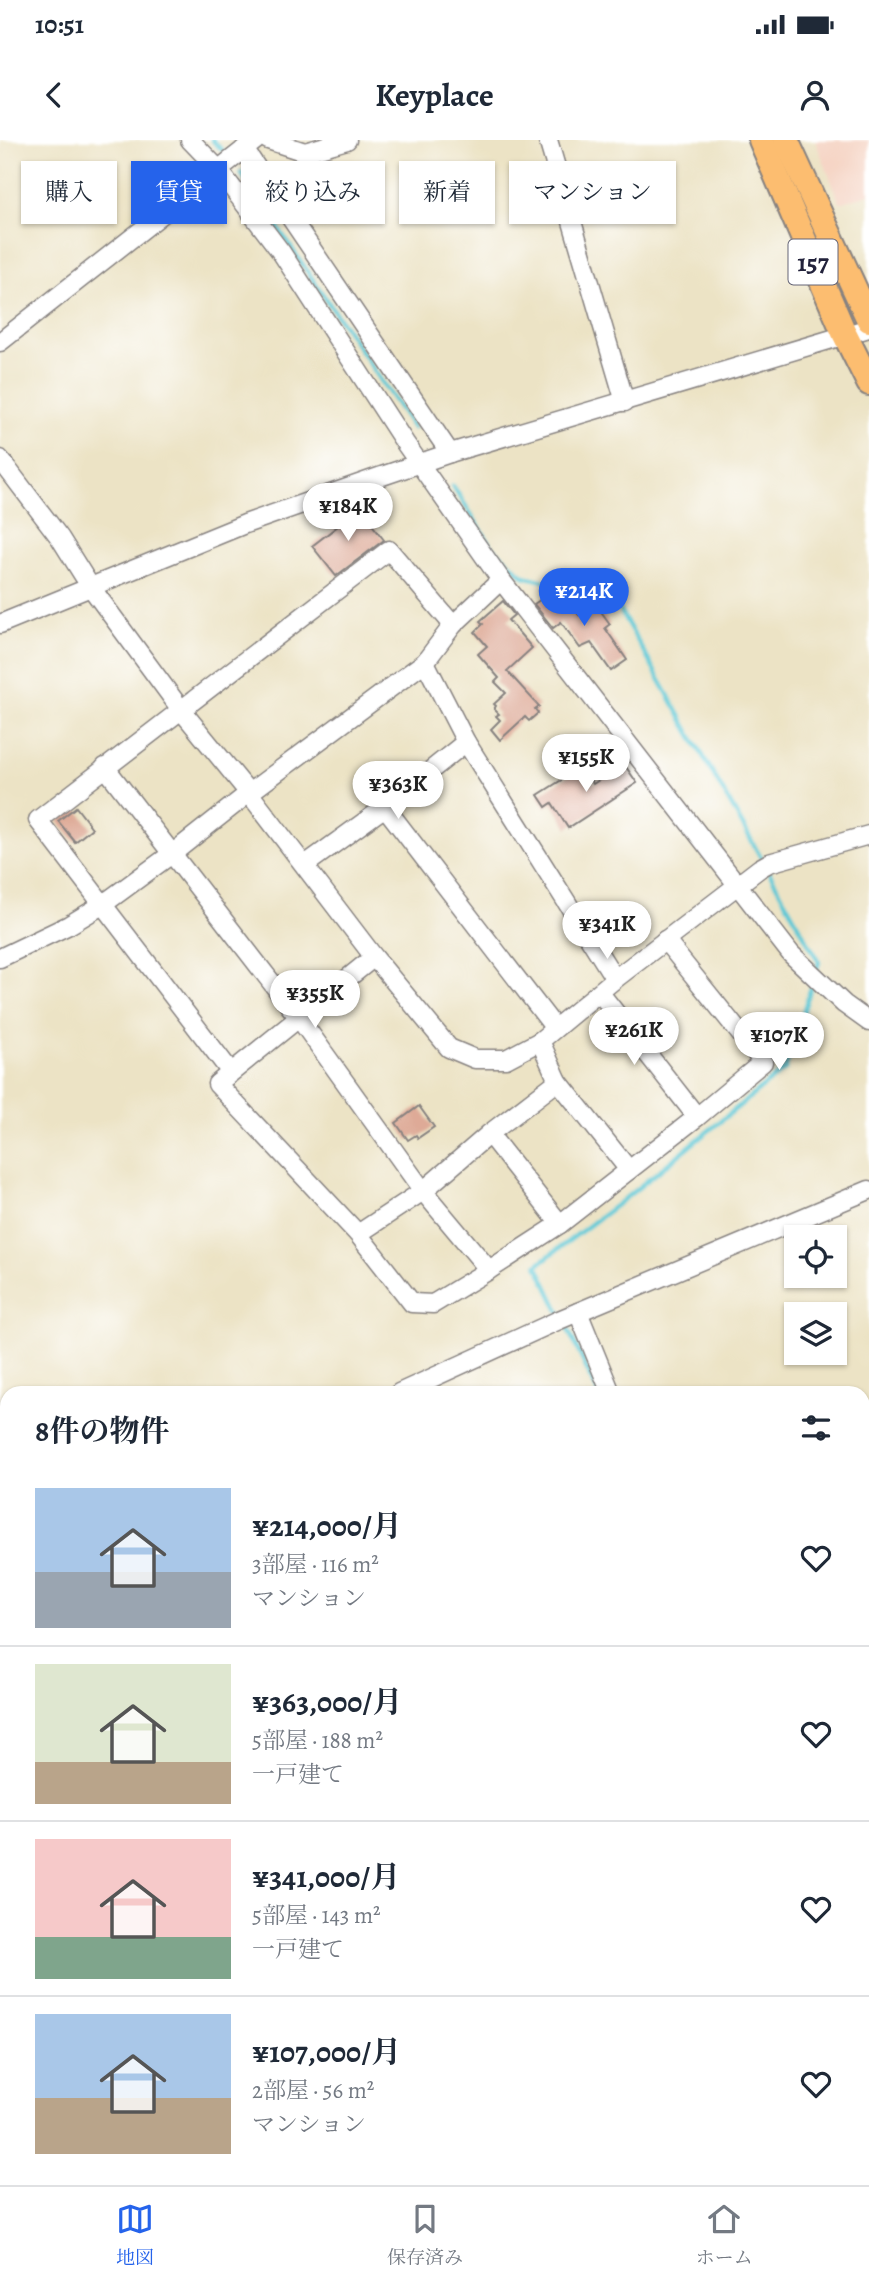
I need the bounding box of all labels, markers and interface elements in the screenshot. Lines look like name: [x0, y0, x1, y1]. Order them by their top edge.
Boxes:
text: 10:51: [35, 7, 84, 42]
text: Keyplace: [375, 73, 494, 117]
icon: back: [35, 76, 73, 114]
icon: person: [796, 76, 834, 114]
chip: 購入: [21, 161, 117, 224]
chip: 賃貸: [131, 161, 227, 224]
chip: 絞り込み: [241, 161, 385, 224]
chip: 新着: [399, 161, 495, 224]
chip: マンション: [509, 161, 676, 224]
road number: 157: [788, 239, 838, 284]
pin: ¥184K: [299, 484, 397, 543]
text: ¥184K: [319, 490, 377, 521]
pin: ¥214K: [535, 568, 633, 628]
text: ¥214K: [555, 575, 613, 606]
pin: ¥155K: [537, 734, 635, 794]
text: ¥155K: [558, 741, 614, 772]
pin: ¥363K: [349, 762, 447, 821]
text: ¥363K: [369, 768, 427, 799]
pin: ¥341K: [558, 902, 656, 961]
text: ¥341K: [578, 908, 636, 939]
pin: ¥355K: [266, 970, 364, 1030]
text: ¥355K: [286, 977, 344, 1008]
pin: ¥261K: [585, 1007, 683, 1067]
pin: ¥107K: [730, 1012, 828, 1072]
text: ¥261K: [605, 1014, 663, 1045]
text: ¥107K: [750, 1019, 808, 1050]
map controls: [784, 1225, 847, 1365]
button: locate: [784, 1225, 847, 1288]
button: layers: [784, 1302, 847, 1365]
icon: filters: [797, 1409, 835, 1447]
text: 8件の物件: [35, 1411, 169, 1451]
text: ¥214,000/月: [252, 1506, 402, 1546]
icon: home: [91, 1516, 175, 1600]
icon: heart: [797, 1539, 835, 1577]
text: 3部屋 · 116 m²: [252, 1549, 379, 1580]
text: マンション: [252, 1583, 366, 1614]
text: ¥363,000/月: [252, 1682, 402, 1722]
icon: home: [91, 1692, 175, 1776]
icon: heart: [797, 1715, 835, 1753]
text: 5部屋 · 188 m²: [252, 1725, 383, 1756]
text: 一戸建て: [252, 1759, 344, 1790]
text: ¥341,000/月: [252, 1857, 400, 1897]
icon: home: [91, 1867, 175, 1951]
icon: heart: [797, 1890, 835, 1928]
text: 5部屋 · 143 m²: [252, 1900, 381, 1931]
text: 一戸建て: [252, 1934, 344, 1965]
text: ¥107,000/月: [252, 2032, 401, 2072]
icon: home: [91, 2042, 175, 2126]
icon: heart: [797, 2065, 835, 2103]
text: 2部屋 · 56 m²: [252, 2075, 374, 2106]
text: マンション: [252, 2109, 366, 2140]
tab: 地図: [116, 2200, 154, 2271]
tab: 保存済み: [387, 2200, 463, 2271]
tab: ホーム: [696, 2200, 753, 2271]

